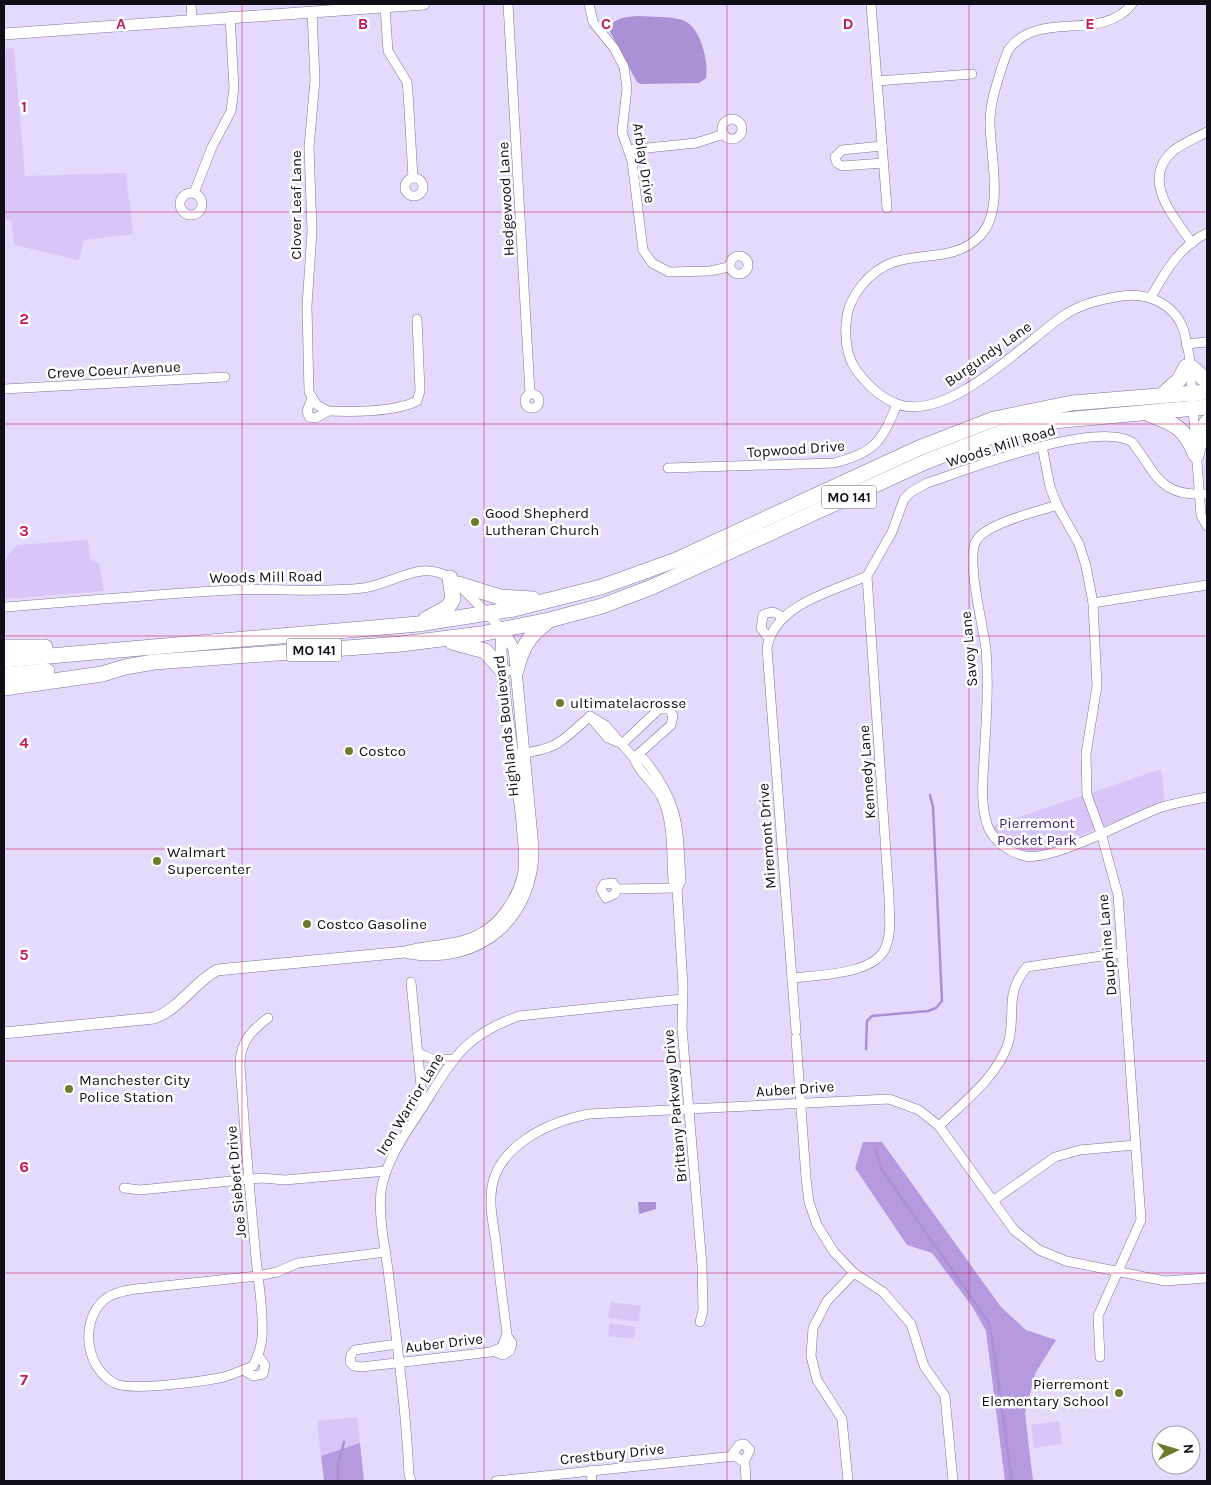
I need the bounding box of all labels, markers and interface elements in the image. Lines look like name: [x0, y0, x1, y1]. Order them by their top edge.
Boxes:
text: A: [116, 14, 126, 33]
text: B: [358, 14, 368, 33]
text: C: [601, 14, 611, 33]
text: D: [843, 14, 854, 33]
text: E: [1085, 14, 1095, 33]
text: 1: [21, 97, 27, 116]
street label: Arblay Drive: [629, 122, 659, 204]
street label: Hedgewood Lane: [494, 141, 518, 257]
street label: Clover Leaf Lane: [287, 150, 305, 260]
text: 2: [19, 309, 29, 328]
street label: Burgundy Lane: [941, 317, 1035, 391]
street label: Creve Coeur Avenue: [47, 358, 181, 382]
street label: Woods Mill Road: [944, 421, 1058, 471]
street label: Topwood Drive: [746, 437, 846, 461]
road number: MO 141: [822, 486, 876, 508]
place label: Good Shepherd Lutheran Church: [485, 504, 599, 539]
marker: Good Shepherd Lutheran Church: [469, 516, 481, 528]
text: 3: [19, 521, 29, 540]
street label: Woods Mill Road: [209, 567, 323, 587]
street label: Savoy Lane: [957, 611, 981, 687]
road number: MO 141: [286, 638, 342, 662]
street label: Highlands Boulevard: [490, 654, 522, 798]
place label: ultimatelacrosse: [570, 694, 686, 712]
marker: ultimatelacrosse: [554, 697, 566, 709]
street label: Kennedy Lane: [855, 724, 879, 820]
text: 4: [19, 733, 29, 752]
place label: Costco: [359, 742, 406, 760]
marker: Costco: [343, 745, 355, 757]
street label: Miremont Drive: [754, 783, 780, 889]
park label: Pierremont Pocket Park: [997, 814, 1077, 849]
place label: Walmart Supercenter: [167, 843, 251, 878]
marker: Walmart Supercenter: [151, 855, 163, 867]
street label: Dauphine Lane: [1094, 893, 1120, 997]
place label: Costco Gasoline: [317, 915, 427, 933]
marker: Costco Gasoline: [301, 918, 313, 930]
text: 5: [19, 945, 29, 964]
street label: Brittany Parkway Drive: [659, 1029, 691, 1183]
street label: Iron Warrior Lane: [372, 1050, 448, 1158]
place label: Manchester City Police Station: [79, 1071, 190, 1106]
street label: Auber Drive: [755, 1077, 835, 1101]
marker: Manchester City Police Station: [63, 1083, 75, 1095]
street label: Joe Siebert Drive: [222, 1125, 250, 1239]
text: 6: [19, 1157, 29, 1176]
street label: Auber Drive: [404, 1329, 484, 1357]
text: 7: [20, 1370, 28, 1389]
place label: Pierremont Elementary School: [982, 1375, 1109, 1410]
marker: Pierremont Elementary School: [1113, 1387, 1125, 1399]
north arrow: [1151, 1425, 1201, 1475]
street label: Crestbury Drive: [559, 1440, 665, 1468]
text: N: [1180, 1443, 1197, 1455]

